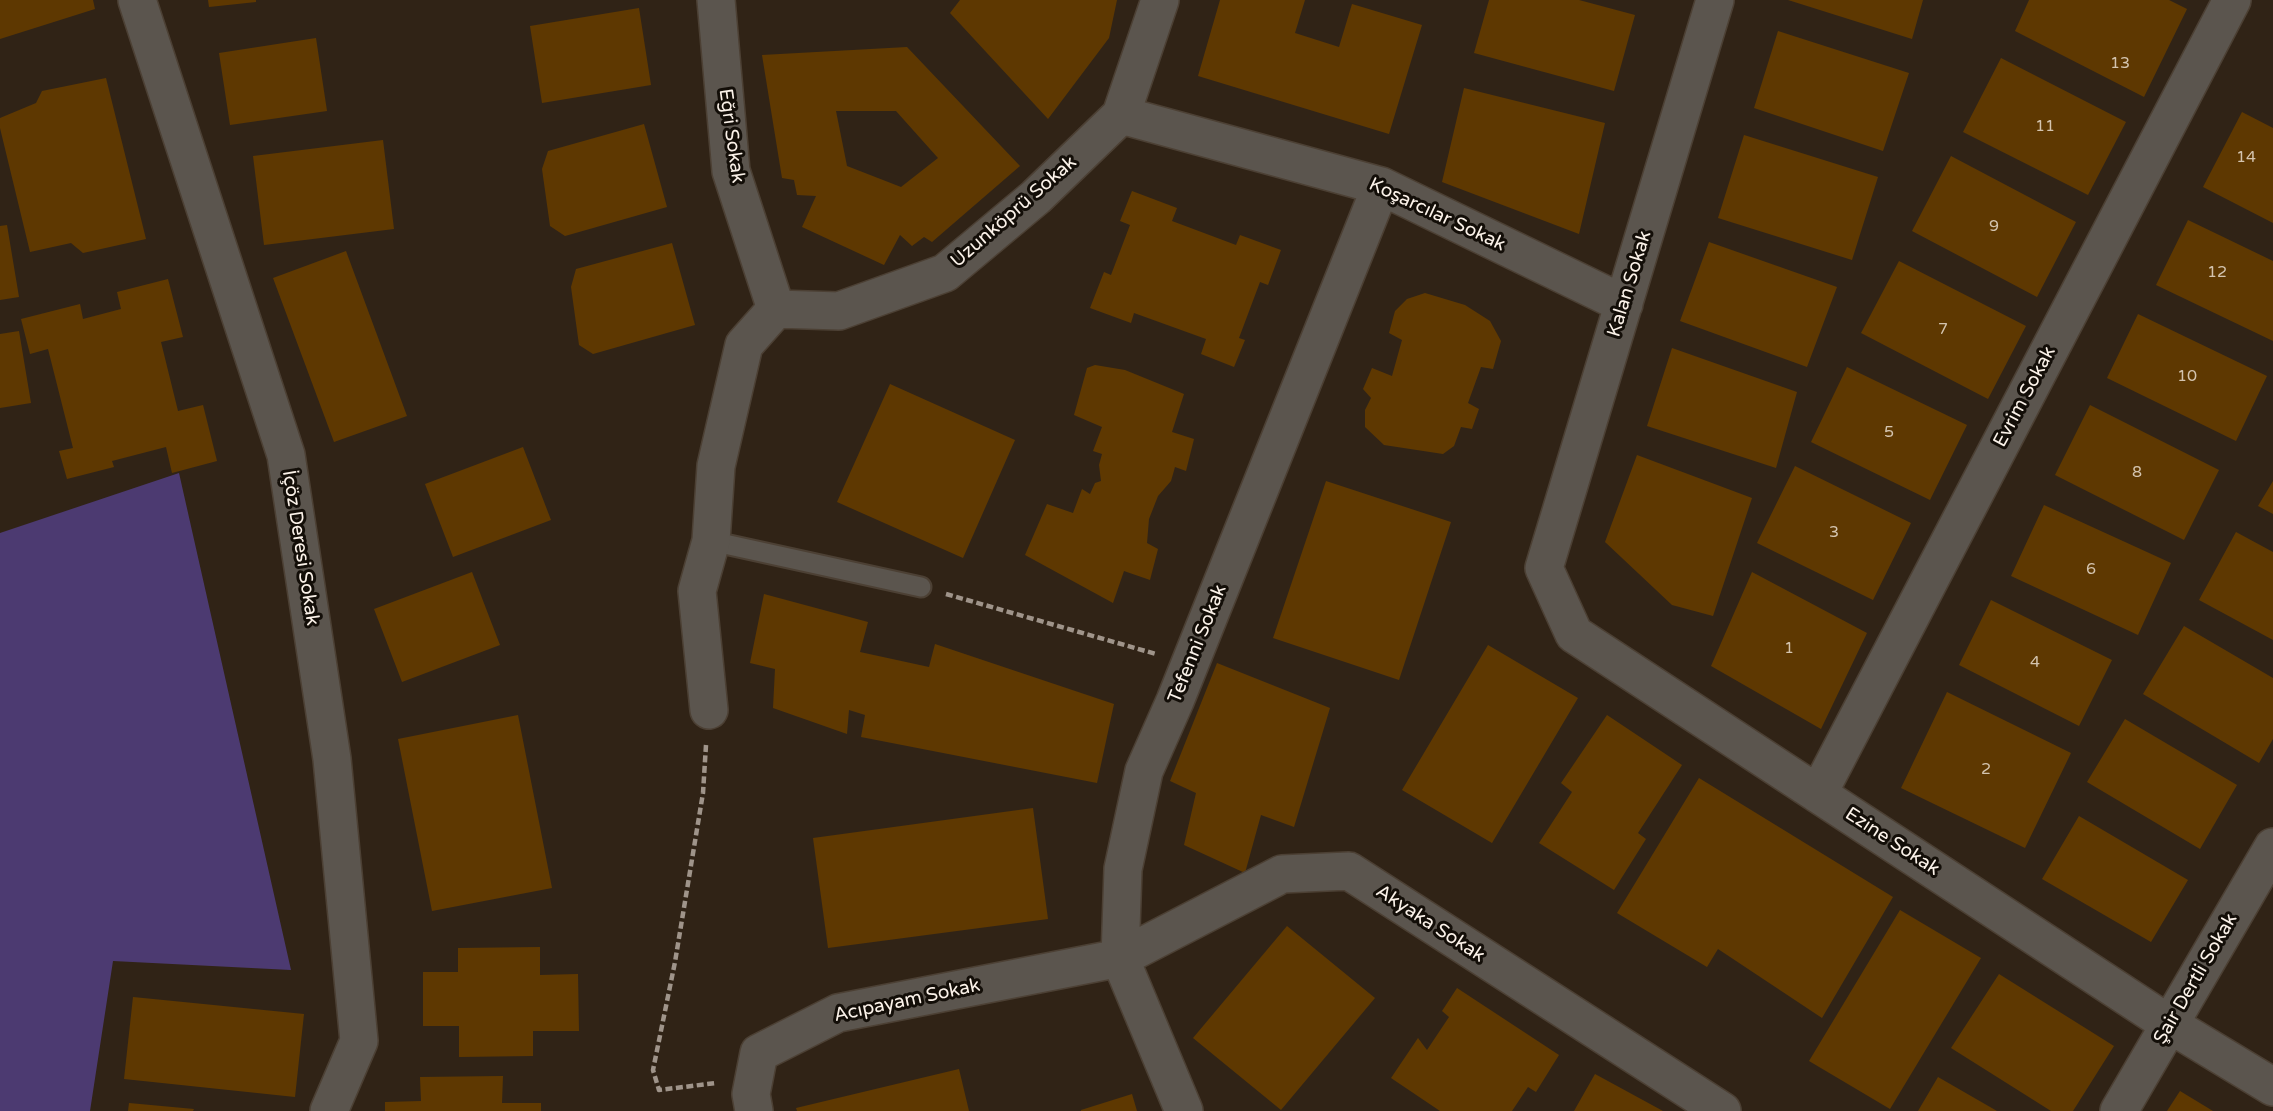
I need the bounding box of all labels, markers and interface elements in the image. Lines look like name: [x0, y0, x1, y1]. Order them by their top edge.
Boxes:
house number: 13: [2110, 54, 2130, 74]
street label: Eğri Sokak: [713, 87, 749, 185]
house number: 11: [2035, 117, 2055, 137]
house number: 14: [2236, 148, 2256, 168]
street label: Uzunköprü Sokak: [947, 151, 1081, 273]
street label: Koşarcılar Sokak: [1365, 173, 1509, 257]
house number: 9: [1989, 217, 1999, 237]
street label: Kalan Sokak: [1603, 228, 1657, 340]
house number: 12: [2207, 263, 2227, 283]
house number: 7: [1938, 320, 1948, 340]
street label: Evrim Sokak: [1989, 343, 2061, 451]
house number: 10: [2177, 367, 2197, 387]
house number: 5: [1884, 423, 1894, 443]
house number: 8: [2132, 463, 2142, 483]
street label: İçöz Deresi Sokak: [276, 469, 324, 627]
house number: 3: [1829, 523, 1839, 543]
house number: 6: [2086, 560, 2096, 580]
street label: Tefenni Sokak: [1164, 581, 1232, 707]
house number: 1: [1784, 639, 1794, 659]
house number: 4: [2030, 653, 2040, 673]
house number: 2: [1981, 760, 1991, 780]
street label: Ezine Sokak: [1840, 803, 1944, 881]
street label: Akyaka Sokak: [1371, 880, 1489, 968]
street label: Şair Dertli Sokak: [2149, 909, 2243, 1049]
street label: Acıpayam Sokak: [832, 974, 982, 1028]

